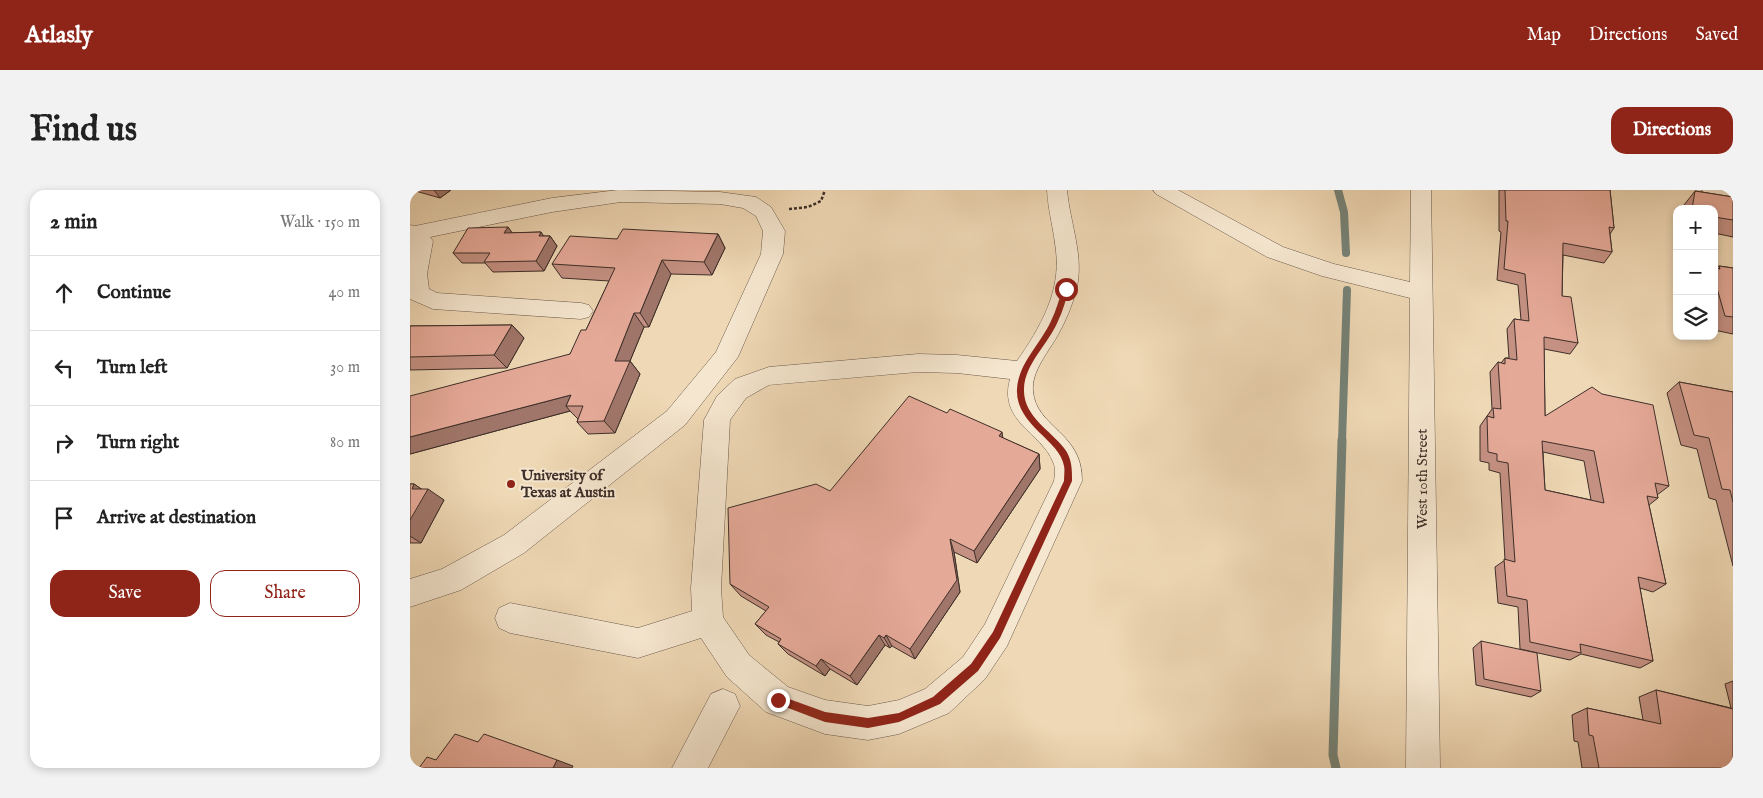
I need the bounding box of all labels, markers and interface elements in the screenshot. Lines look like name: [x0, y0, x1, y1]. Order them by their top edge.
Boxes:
text: Atlasly: [25, 20, 93, 51]
text: Map: [1527, 24, 1561, 47]
text: Directions: [1589, 24, 1667, 47]
text: Saved: [1695, 24, 1738, 47]
button: Directions: [1611, 107, 1733, 154]
text: Find us: [30, 108, 137, 153]
map controls: [1673, 205, 1718, 340]
button: +: [1673, 205, 1718, 250]
text: 2 min: [50, 209, 97, 236]
text: Walk · 150 m: [280, 213, 360, 233]
button: −: [1673, 250, 1718, 295]
route start: [1055, 278, 1078, 301]
icon: ahead: [50, 279, 78, 307]
text: Continue: [97, 281, 171, 305]
text: 40 m: [328, 283, 360, 303]
button: layers: [1673, 295, 1718, 340]
icon: left: [50, 354, 78, 382]
text: Turn left: [97, 356, 168, 380]
text: 30 m: [330, 358, 360, 378]
icon: right: [50, 429, 78, 457]
street label: West 10th Street: [1413, 429, 1432, 529]
text: Turn right: [97, 431, 179, 455]
text: 80 m: [330, 433, 360, 453]
place label: University of Texas at Austin: [520, 466, 615, 502]
marker: University of Texas at Austin: [505, 478, 517, 490]
icon: arrive: [50, 504, 78, 532]
text: Arrive at destination: [97, 506, 256, 530]
button: Save: [50, 570, 200, 617]
button: Share: [210, 570, 360, 617]
route end: [767, 689, 790, 712]

